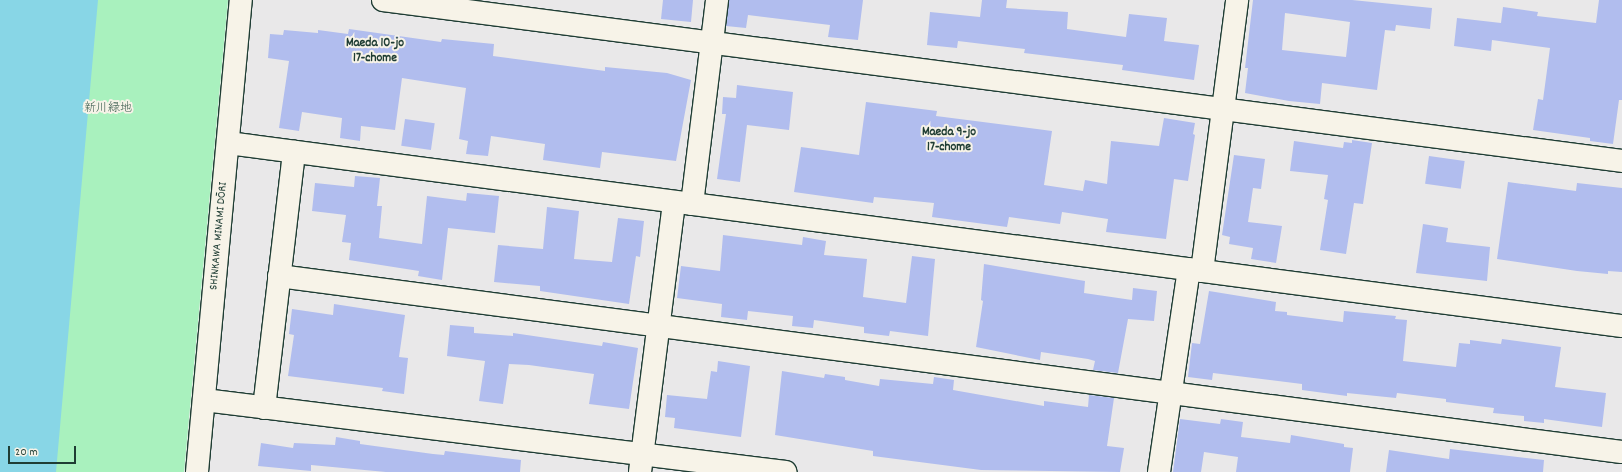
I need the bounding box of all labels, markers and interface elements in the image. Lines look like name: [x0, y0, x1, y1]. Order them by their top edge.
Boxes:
district label: Maeda 10-jo 17-chome: [346, 37, 404, 68]
park label: 新川緑地: [84, 102, 132, 116]
district label: Maeda 9-jo 17-chome: [922, 126, 976, 157]
street label: SHINKAWA MINAMI DŌRI: [207, 181, 231, 291]
scale bar: [10, 438, 78, 464]
text: 20 m: [15, 444, 38, 461]

